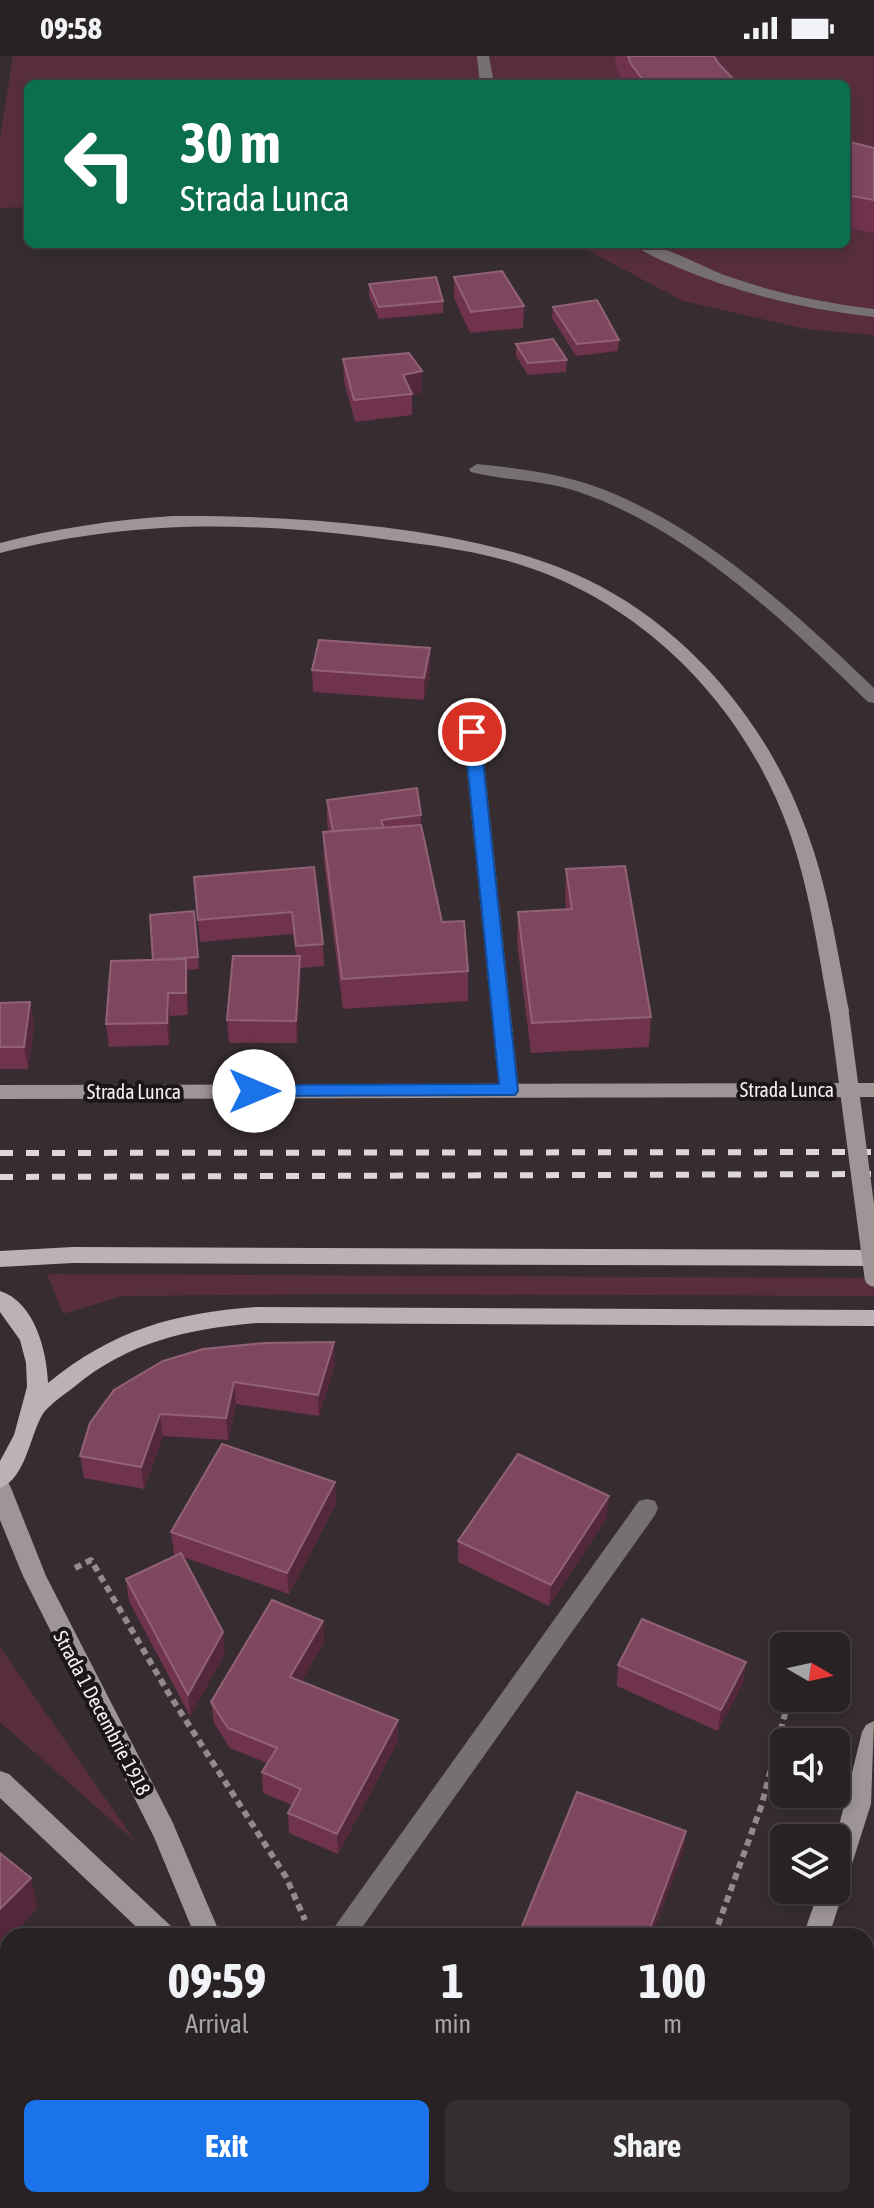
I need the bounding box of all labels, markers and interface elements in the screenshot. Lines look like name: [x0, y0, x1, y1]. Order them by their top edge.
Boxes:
text: 09:58: [40, 11, 102, 45]
text: 30 m: [180, 111, 281, 175]
icon: left: [48, 112, 152, 216]
text: Strada Lunca: [180, 177, 350, 219]
pin: [438, 698, 506, 766]
icon: arrive: [450, 710, 494, 754]
position arrow: [212, 1049, 296, 1133]
street label: Strada Lunca: [740, 1078, 834, 1101]
street label: Strada Lunca: [87, 1080, 181, 1103]
street label: Strada 1 Decembrie 1918: [49, 1627, 156, 1799]
north arrow: [770, 1632, 850, 1712]
map controls: [770, 1632, 850, 1904]
button: sound: [770, 1728, 850, 1808]
button: layers: [770, 1824, 850, 1904]
text: 09:59: [168, 1953, 266, 2008]
text: 1: [441, 1953, 464, 2008]
text: 100: [639, 1953, 706, 2008]
text: Arrival: [185, 2009, 249, 2039]
text: min: [434, 2009, 471, 2039]
text: m: [663, 2009, 682, 2039]
button: Exit: [24, 2100, 429, 2192]
button: Share: [445, 2100, 850, 2192]

